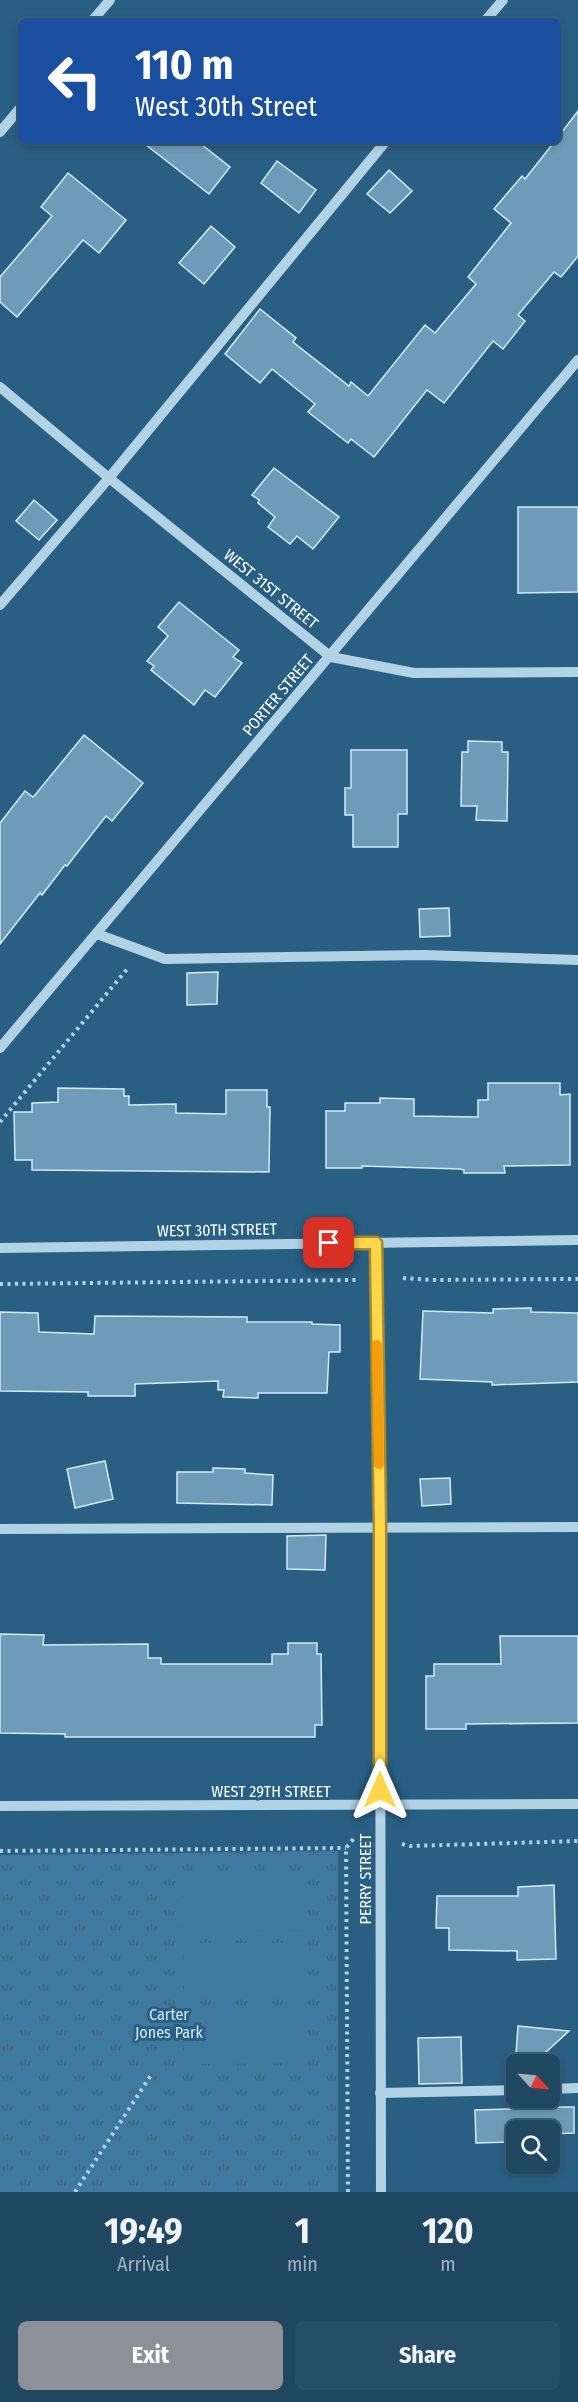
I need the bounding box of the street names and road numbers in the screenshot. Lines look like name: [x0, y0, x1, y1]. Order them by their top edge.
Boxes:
street label: WEST 31ST STREET: [220, 545, 323, 633]
street label: PORTER STREET: [238, 650, 318, 740]
street label: WEST 30TH STREET: [157, 1219, 278, 1241]
street label: WEST 29TH STREET: [211, 1782, 331, 1801]
street label: PERRY STREET: [356, 1833, 375, 1924]

